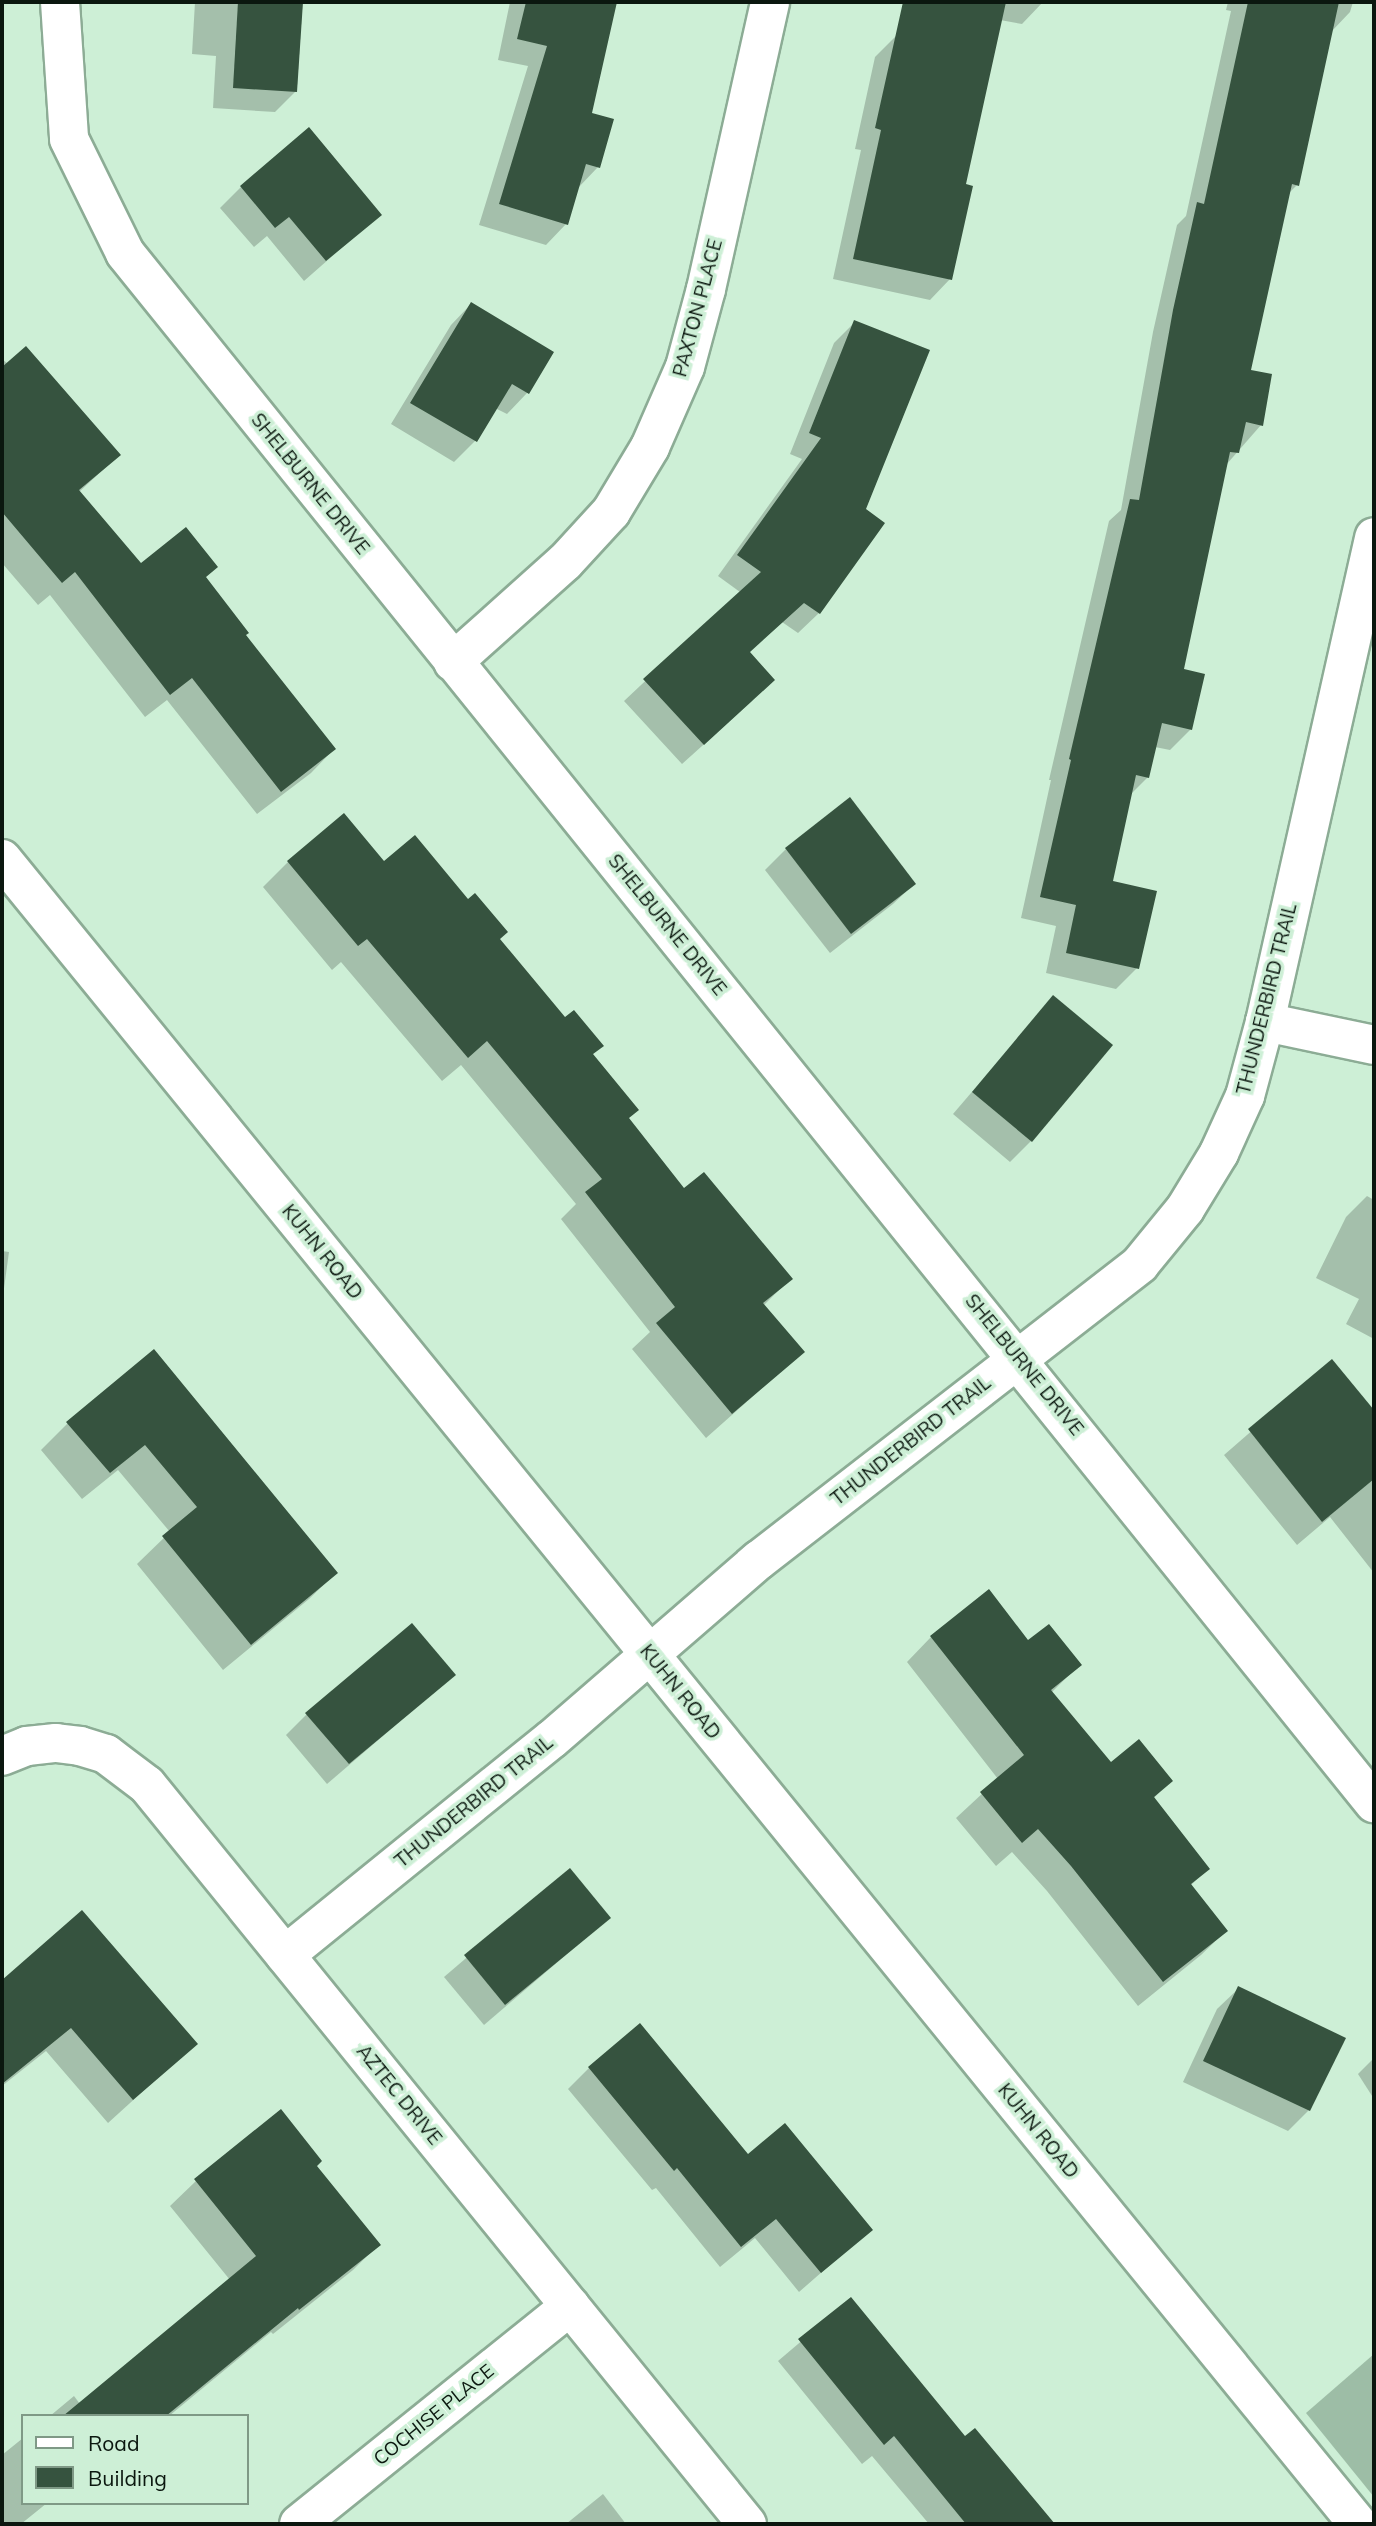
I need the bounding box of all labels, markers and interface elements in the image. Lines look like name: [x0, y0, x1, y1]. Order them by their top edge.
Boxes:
street label: PAXTON PLACE: [669, 237, 727, 379]
street label: SHELBURNE DRIVE: [246, 409, 374, 559]
street label: SHELBURNE DRIVE: [603, 850, 731, 1000]
street label: THUNDERBIRD TRAIL: [1232, 901, 1302, 1097]
street label: KUHN ROAD: [277, 1200, 367, 1304]
street label: SHELBURNE DRIVE: [960, 1290, 1088, 1440]
street label: THUNDERBIRD TRAIL: [827, 1372, 995, 1510]
street label: KUHN ROAD: [635, 1640, 725, 1744]
street label: THUNDERBIRD TRAIL: [391, 1731, 557, 1873]
street label: AZTEC DRIVE: [352, 2040, 446, 2150]
street label: KUHN ROAD: [993, 2079, 1083, 2183]
street label: COCHISE PLACE: [369, 2360, 499, 2470]
legend: [21, 2414, 248, 2505]
text: Road: [88, 2430, 139, 2456]
text: Building: [88, 2465, 167, 2491]

